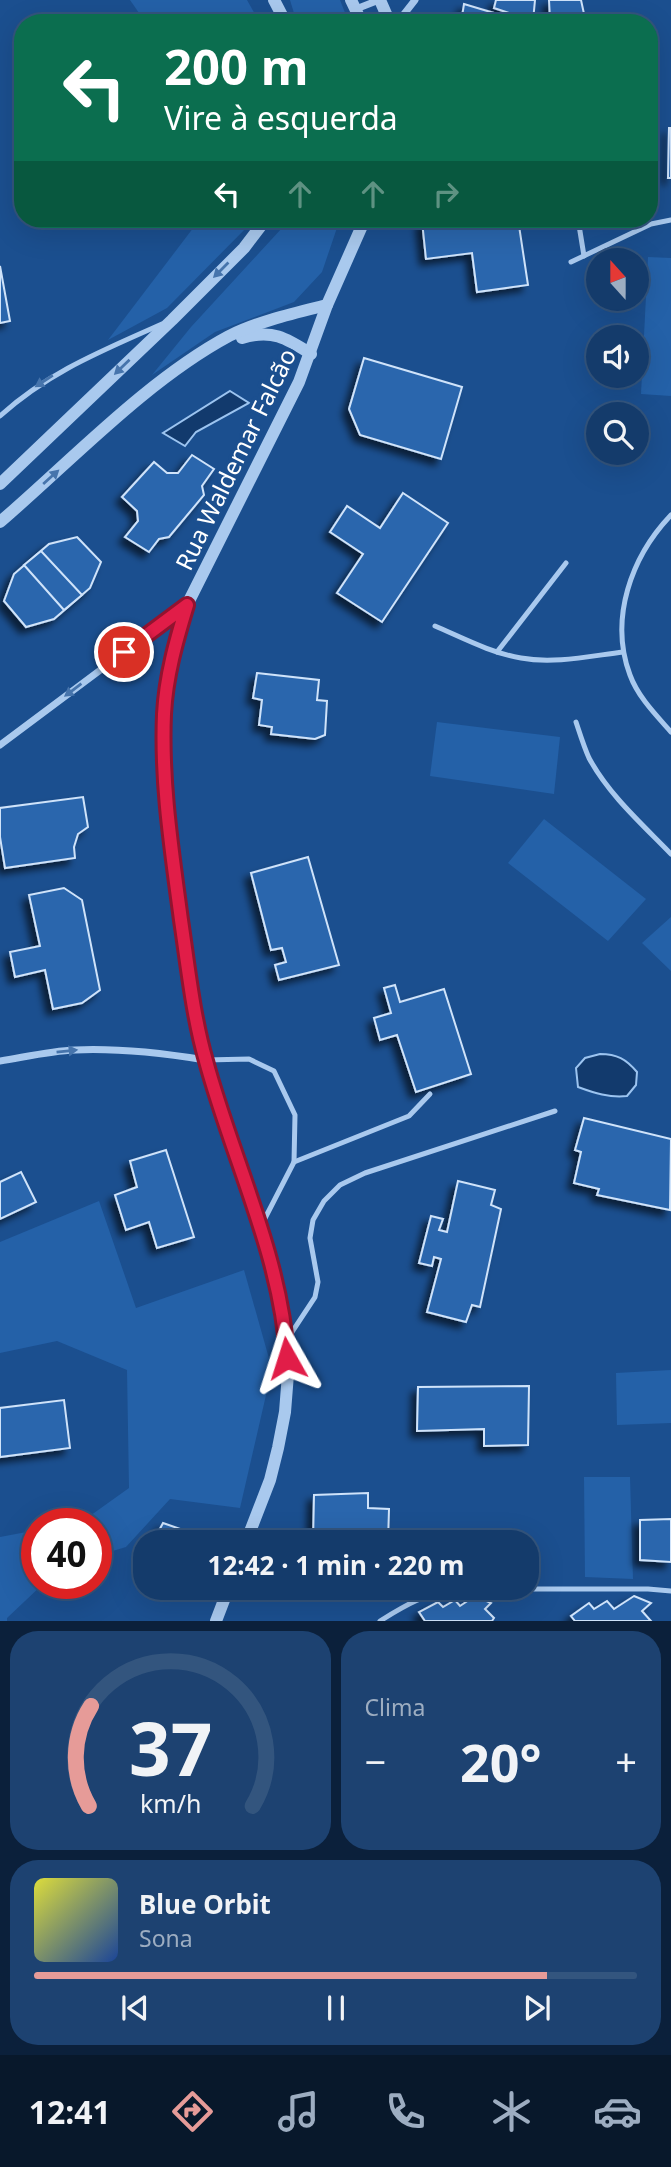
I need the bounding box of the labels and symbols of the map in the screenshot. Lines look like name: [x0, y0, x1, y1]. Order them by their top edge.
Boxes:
north arrow: [586, 248, 649, 312]
one-way arrow: [214, 261, 230, 278]
street label: Rua Waldemar Falcão: [167, 343, 303, 575]
one-way arrow: [114, 358, 131, 374]
one-way arrow: [35, 374, 53, 388]
one-way arrow: [43, 470, 60, 485]
pin: [94, 622, 154, 682]
one-way arrow: [64, 683, 82, 697]
one-way arrow: [57, 1046, 79, 1057]
position arrow: [250, 1321, 324, 1395]
speed limit sign: 40: [21, 1508, 112, 1599]

